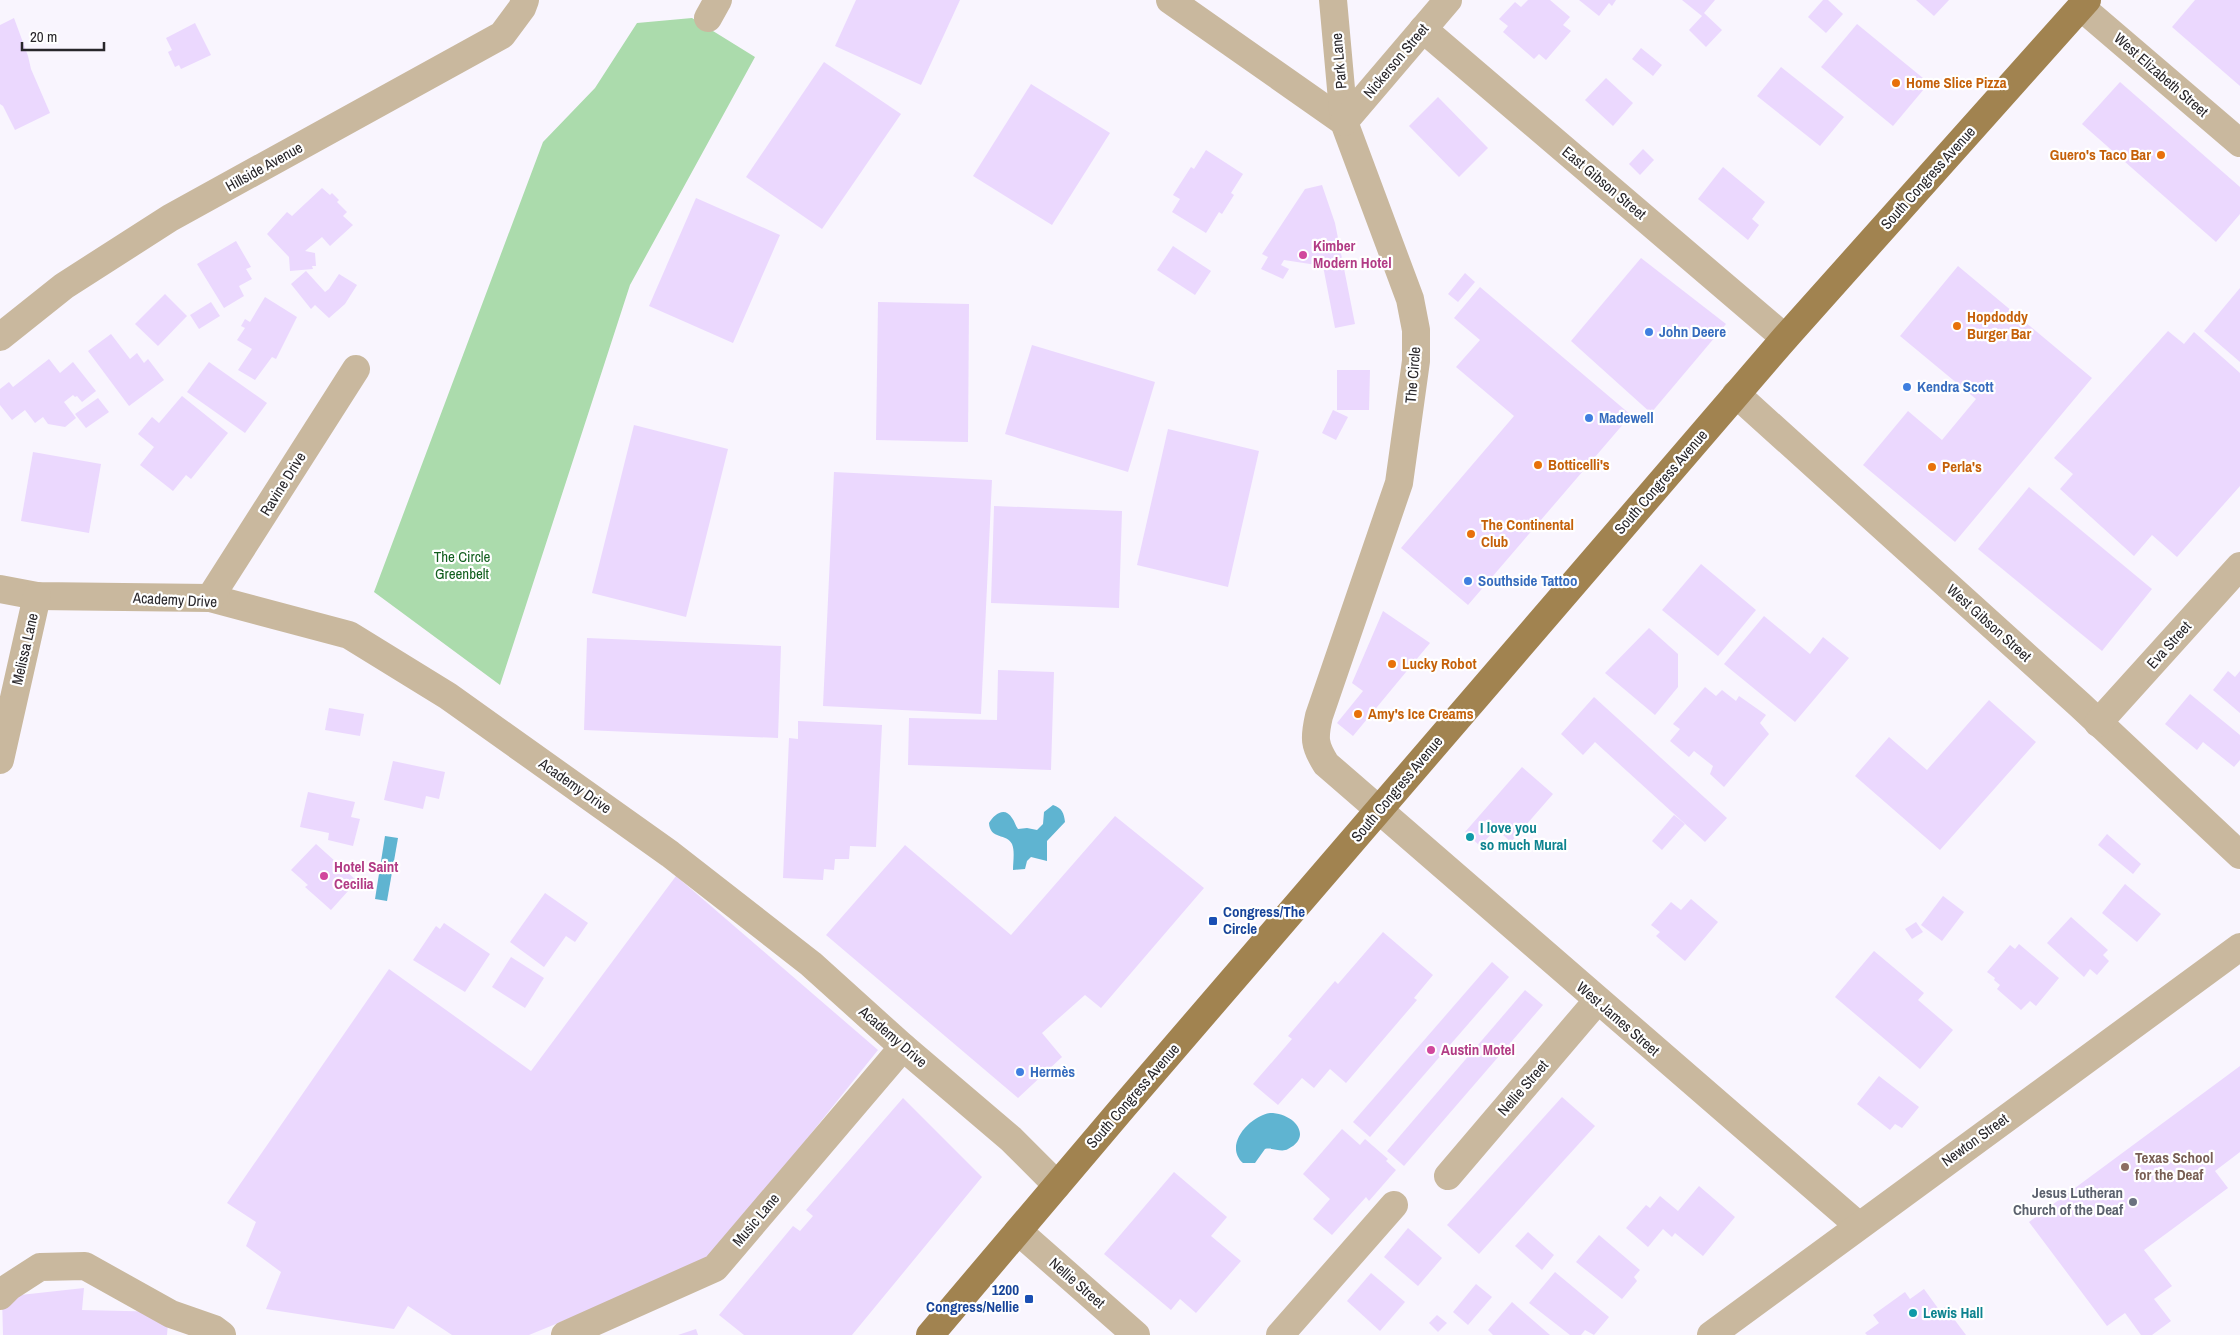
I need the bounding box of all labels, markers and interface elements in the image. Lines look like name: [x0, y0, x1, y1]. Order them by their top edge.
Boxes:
street label: Nickerson Street: [1358, 18, 1433, 103]
scale bar: [22, 20, 105, 52]
text: 20 m: [30, 26, 57, 47]
street label: West Elizabeth Street: [2110, 28, 2213, 122]
street label: Park Lane: [1326, 32, 1351, 90]
place label: Home Slice Pizza: [1906, 72, 2007, 93]
marker: Home Slice Pizza: [1890, 77, 1902, 89]
street label: South Congress Avenue: [1876, 121, 1980, 234]
street label: Hillside Avenue: [221, 137, 306, 196]
street label: East Gibson Street: [1558, 141, 1651, 224]
place label: Guero's Taco Bar: [2050, 144, 2151, 165]
marker: Guero's Taco Bar: [2155, 149, 2167, 161]
place label: Kimber Modern Hotel: [1313, 235, 1392, 273]
marker: Kimber Modern Hotel: [1297, 249, 1309, 261]
place label: Hopdoddy Burger Bar: [1967, 306, 2031, 344]
marker: Hopdoddy Burger Bar: [1951, 320, 1963, 332]
place label: John Deere: [1659, 321, 1726, 342]
marker: John Deere: [1643, 326, 1655, 338]
street label: The Circle: [1400, 346, 1425, 404]
place label: Kendra Scott: [1917, 376, 1994, 397]
marker: Kendra Scott: [1901, 381, 1913, 393]
place label: Madewell: [1599, 407, 1654, 428]
marker: Madewell: [1583, 412, 1595, 424]
street label: South Congress Avenue: [1609, 425, 1712, 539]
street label: Ravine Drive: [255, 448, 311, 520]
place label: Botticelli's: [1548, 454, 1610, 475]
place label: Perla's: [1942, 456, 1982, 477]
marker: Botticelli's: [1532, 459, 1544, 471]
marker: Perla's: [1926, 461, 1938, 473]
place label: The Continental Club: [1481, 514, 1574, 552]
marker: The Continental Club: [1465, 528, 1477, 540]
park label: The Circle Greenbelt: [434, 546, 491, 584]
place label: Southside Tattoo: [1478, 570, 1578, 591]
marker: Southside Tattoo: [1462, 575, 1474, 587]
street label: West Gibson Street: [1942, 579, 2037, 667]
street label: Academy Drive: [131, 587, 218, 612]
street label: Melissa Lane: [6, 611, 43, 687]
street label: Eva Street: [2142, 616, 2196, 673]
place label: Lucky Robot: [1402, 653, 1477, 674]
marker: Lucky Robot: [1386, 658, 1398, 670]
place label: Amy's Ice Creams: [1368, 703, 1474, 724]
marker: Amy's Ice Creams: [1352, 708, 1364, 720]
street label: South Congress Avenue: [1346, 731, 1447, 846]
street label: Academy Drive: [534, 752, 616, 818]
place label: I love you so much Mural: [1480, 817, 1567, 855]
marker: I love you so much Mural: [1464, 831, 1476, 843]
place label: Hotel Saint Cecilia: [334, 856, 398, 894]
marker: Hotel Saint Cecilia: [318, 870, 330, 882]
place label: Congress/The Circle: [1223, 901, 1305, 939]
marker: Congress/The Circle: [1207, 915, 1219, 927]
street label: West James Street: [1572, 977, 1665, 1061]
street label: Academy Drive: [854, 1000, 932, 1072]
street label: South Congress Avenue: [1081, 1039, 1184, 1153]
place label: Austin Motel: [1441, 1039, 1515, 1060]
marker: Austin Motel: [1425, 1044, 1437, 1056]
street label: Nellie Street: [1492, 1055, 1553, 1120]
place label: Hermès: [1030, 1061, 1075, 1082]
marker: Hermès: [1014, 1066, 1026, 1078]
street label: Newton Street: [1937, 1108, 2013, 1171]
place label: Texas School for the Deaf: [2135, 1147, 2213, 1185]
marker: Texas School for the Deaf: [2119, 1161, 2131, 1173]
place label: Jesus Lutheran Church of the Deaf: [2013, 1182, 2124, 1220]
street label: Music Lane: [727, 1188, 784, 1251]
marker: Jesus Lutheran Church of the Deaf: [2127, 1196, 2139, 1208]
street label: Nellie Street: [1045, 1252, 1110, 1313]
place label: 1200 Congress/Nellie: [926, 1279, 1019, 1317]
marker: 1200 Congress/Nellie: [1023, 1293, 1035, 1305]
place label: Lewis Hall: [1923, 1302, 1983, 1323]
marker: Lewis Hall: [1907, 1307, 1919, 1319]

